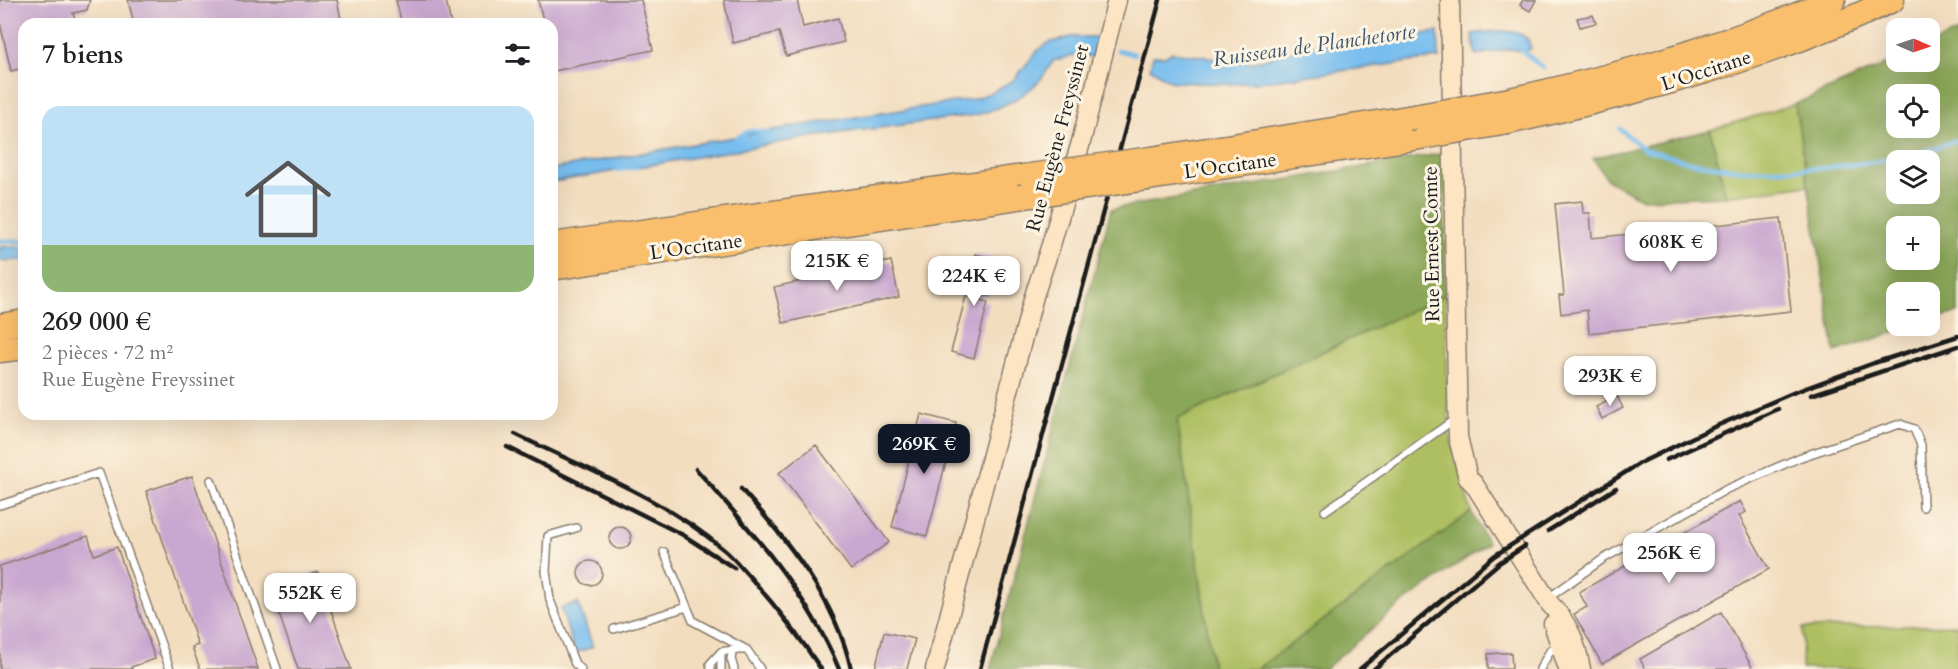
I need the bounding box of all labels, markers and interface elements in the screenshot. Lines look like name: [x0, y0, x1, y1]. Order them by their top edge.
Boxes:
water label: Ruisseau de Planchetorte: [1211, 17, 1418, 74]
north arrow: [1886, 18, 1940, 72]
map controls: [1886, 18, 1940, 336]
text: 7 biens: [42, 37, 123, 72]
icon: filters: [501, 38, 534, 71]
street label: Rue Eugène Freyssinet: [1019, 41, 1096, 235]
street label: L'Occitane: [1658, 43, 1755, 98]
button: locate: [1886, 84, 1940, 138]
icon: home: [234, 145, 342, 253]
street label: L'Occitane: [1182, 146, 1278, 185]
button: layers: [1886, 150, 1940, 204]
street label: Rue Ernest Comte: [1417, 166, 1446, 322]
button: +: [1886, 216, 1940, 270]
pin: 608K €: [1622, 222, 1720, 273]
street label: L'Occitane: [648, 227, 744, 266]
text: 608K €: [1639, 228, 1703, 255]
pin: 215K €: [788, 241, 886, 292]
text: 215K €: [805, 247, 869, 274]
pin: 224K €: [925, 256, 1023, 307]
text: 224K €: [942, 262, 1006, 289]
button: −: [1886, 282, 1940, 336]
text: 269 000 €: [42, 304, 151, 339]
text: 2 pièces · 72 m²: [42, 339, 173, 366]
pin: 293K €: [1561, 356, 1659, 407]
text: 293K €: [1578, 362, 1642, 389]
text: Rue Eugène Freyssinet: [42, 366, 235, 393]
pin: 269K €: [875, 424, 973, 475]
text: 269K €: [892, 430, 956, 457]
pin: 256K €: [1620, 533, 1718, 584]
text: 256K €: [1637, 539, 1701, 566]
pin: 552K €: [261, 573, 359, 624]
text: 552K €: [278, 579, 342, 606]

